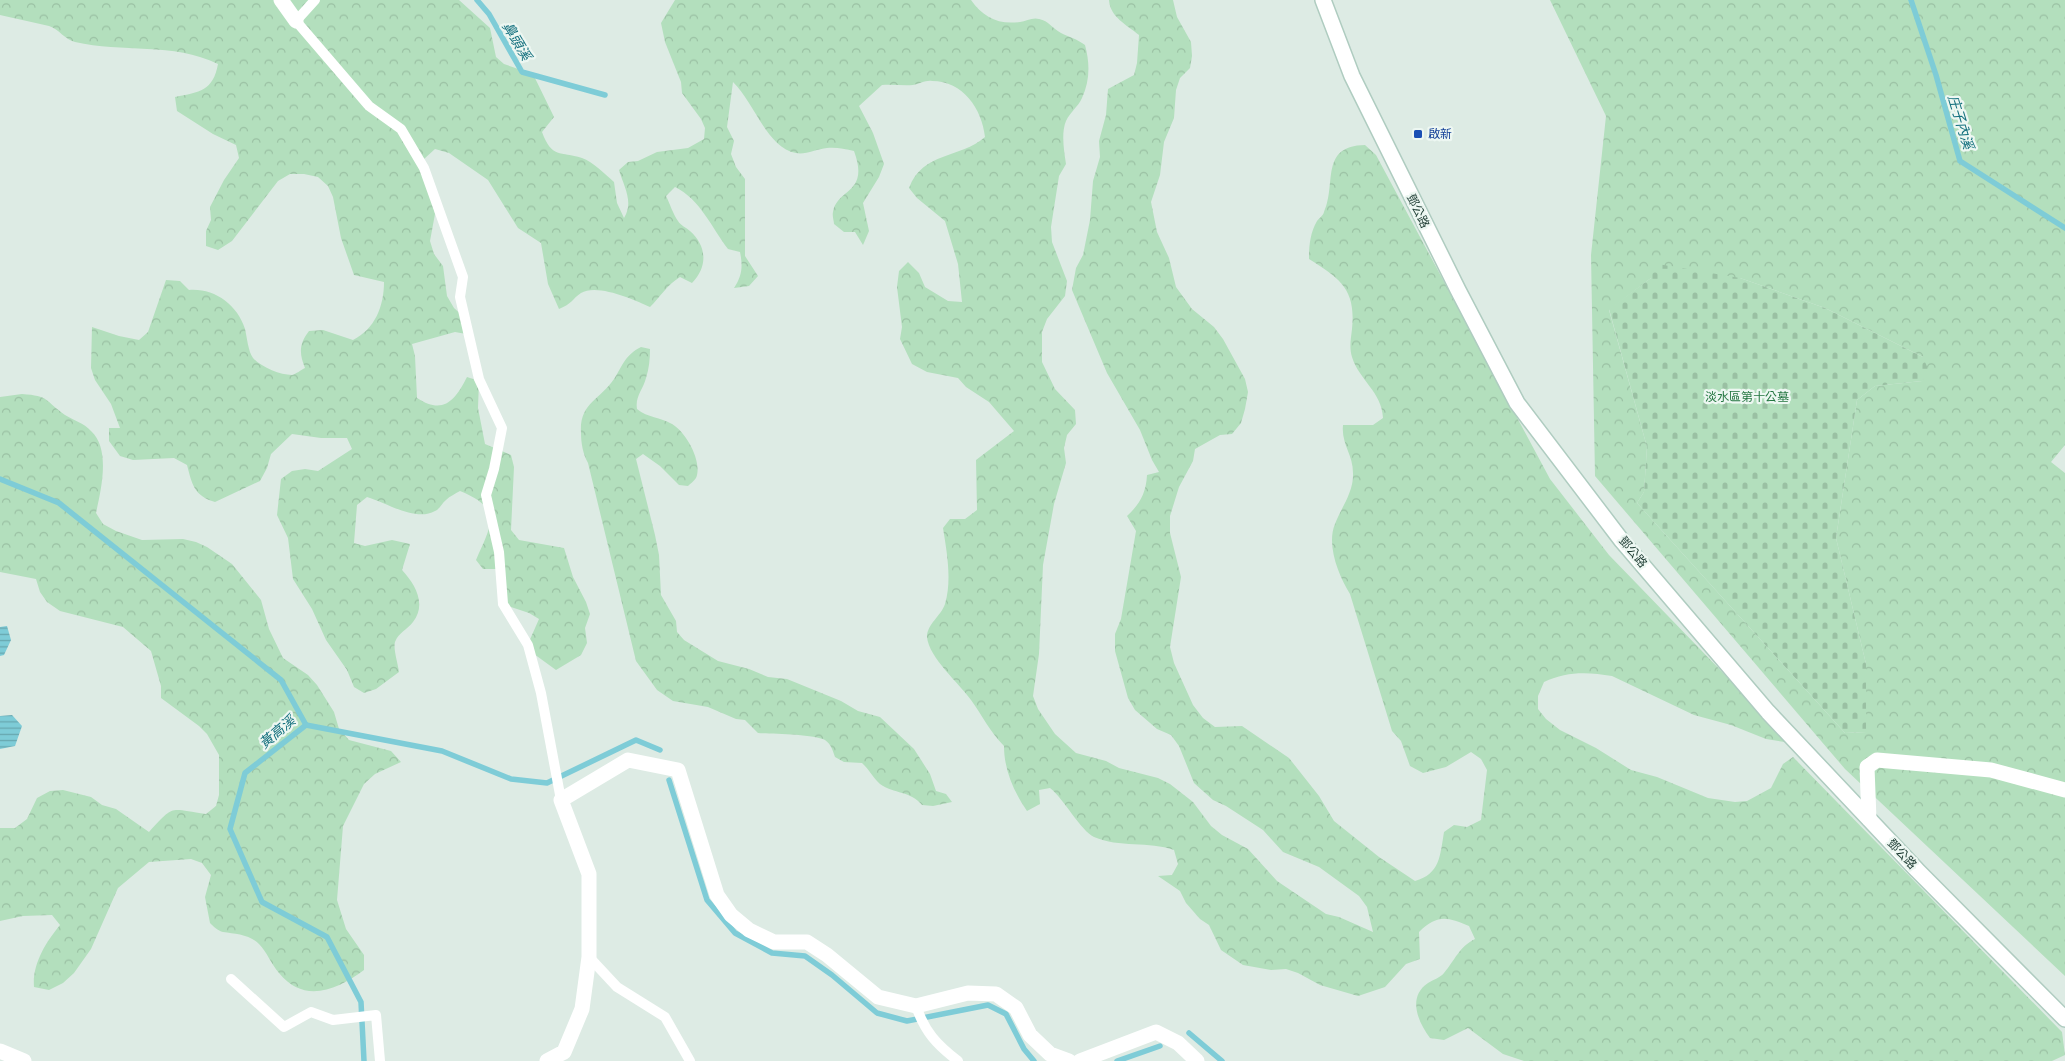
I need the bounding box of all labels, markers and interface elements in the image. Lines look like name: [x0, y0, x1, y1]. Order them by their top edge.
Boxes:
water label: 鼻頭溪: [498, 18, 537, 65]
water label: 庄子內溪: [1944, 93, 1978, 153]
place label: 啟新: [1428, 126, 1452, 142]
marker: 啟新: [1412, 128, 1424, 140]
street label: 鄧公路: [1403, 191, 1433, 231]
park label: 淡水區第十公墓: [1705, 389, 1789, 405]
street label: 鄧公路: [1615, 533, 1651, 571]
water label: 黃高溪: [255, 710, 300, 752]
street label: 鄧公路: [1884, 835, 1920, 873]

